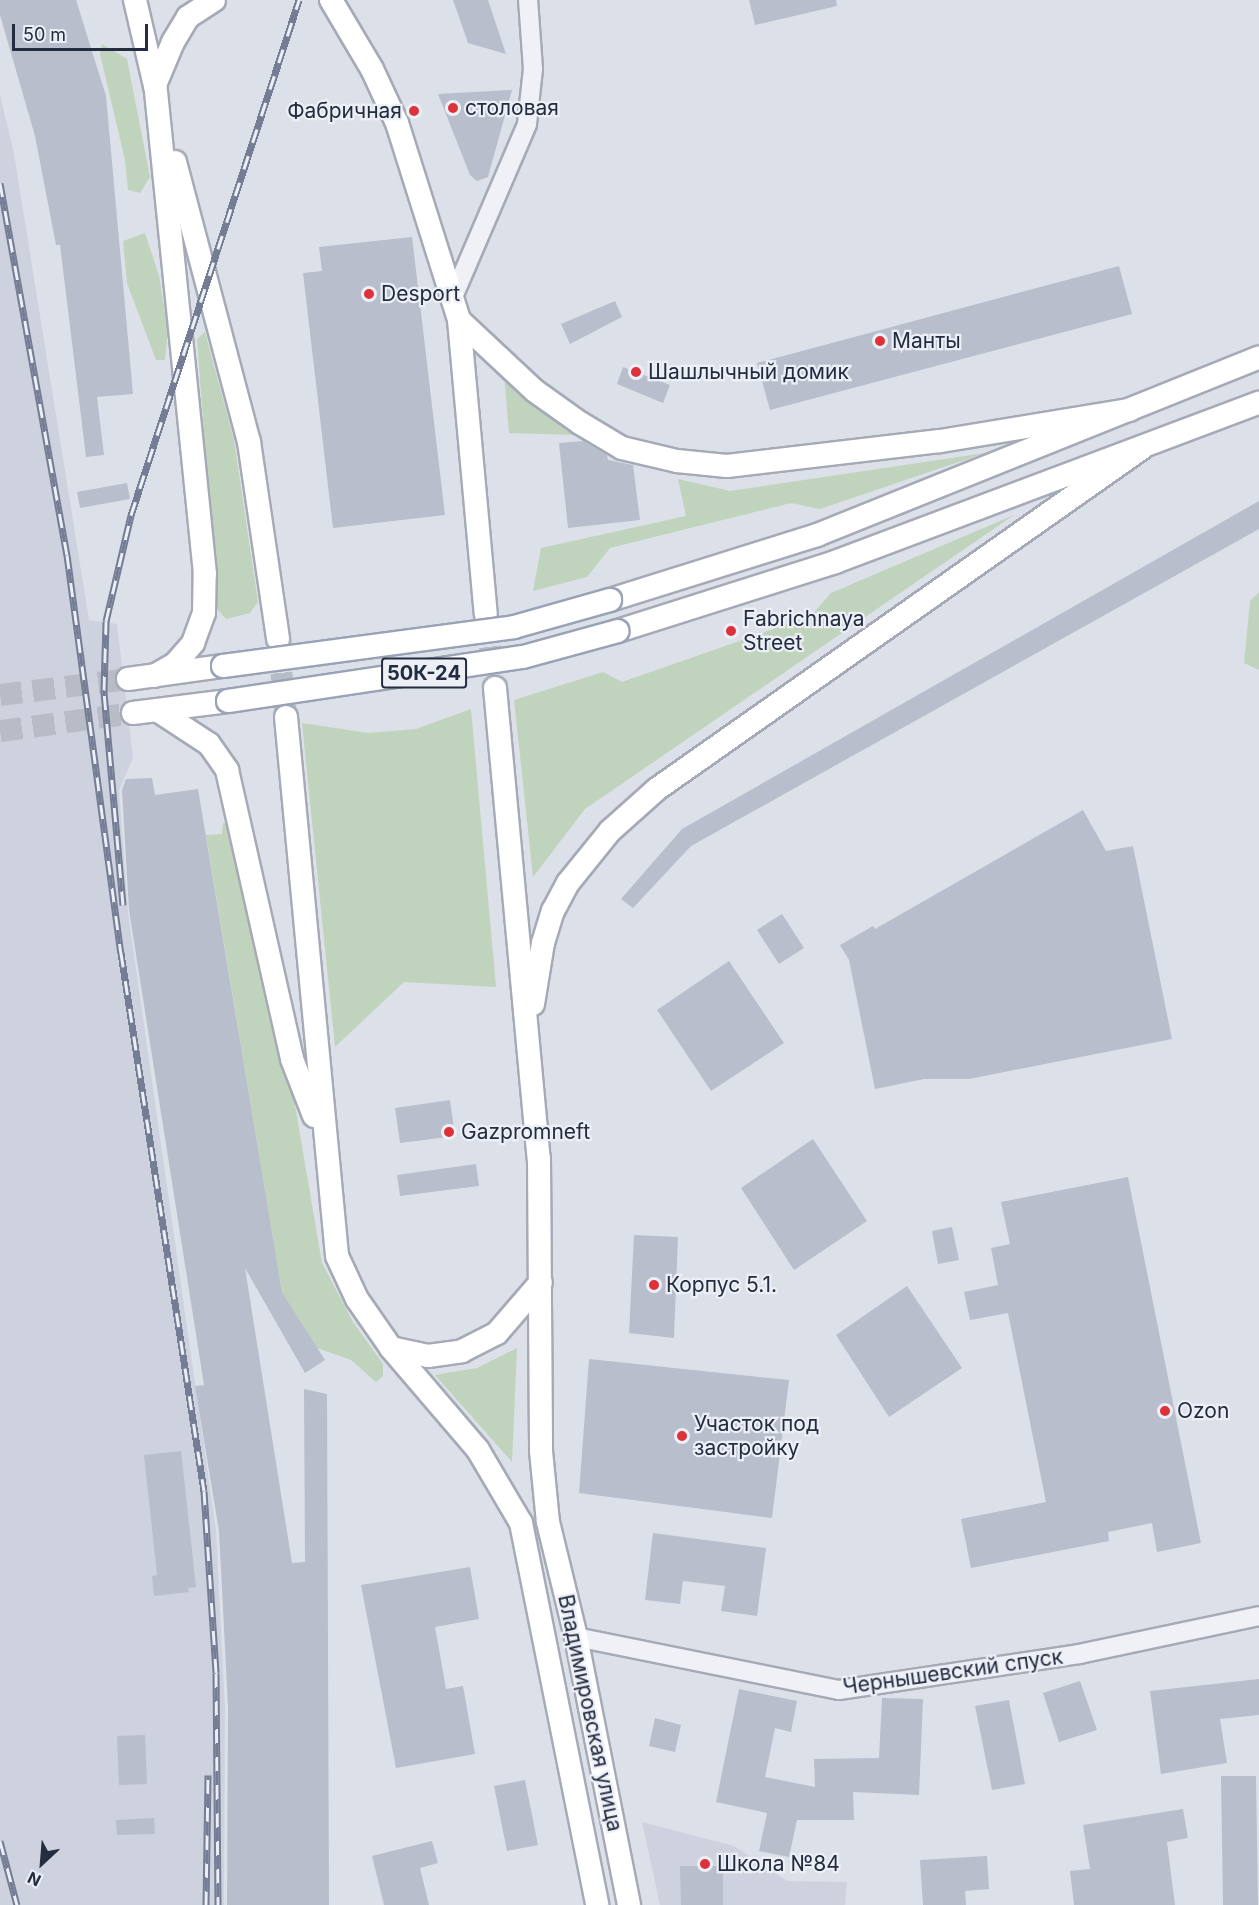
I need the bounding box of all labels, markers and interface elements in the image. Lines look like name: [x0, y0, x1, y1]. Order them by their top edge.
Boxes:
scale bar: [15, 12, 152, 50]
text: 50 m: [23, 24, 66, 45]
place label: столовая: [465, 95, 559, 121]
place label: Фабричная: [287, 98, 402, 124]
marker: столовая: [446, 101, 460, 115]
marker: Фабричная: [407, 104, 421, 118]
place label: Desport: [381, 281, 460, 307]
marker: Desport: [362, 287, 376, 301]
place label: Манты: [892, 328, 961, 354]
marker: Манты: [873, 334, 887, 348]
place label: Шашлычный домик: [648, 359, 849, 385]
marker: Шашлычный домик: [629, 365, 643, 379]
place label: Fabrichnaya Street: [743, 606, 865, 656]
marker: Fabrichnaya Street: [724, 624, 738, 638]
road number: 50К-24: [380, 656, 468, 690]
place label: Gazpromneft: [461, 1119, 590, 1145]
marker: Gazpromneft: [442, 1125, 456, 1139]
place label: Корпус 5.1.: [666, 1272, 777, 1298]
marker: Корпус 5.1.: [647, 1278, 661, 1292]
place label: Ozon: [1177, 1398, 1229, 1424]
marker: Ozon: [1158, 1404, 1172, 1418]
place label: Участок под застройку: [694, 1411, 819, 1461]
marker: Участок под застройку: [675, 1429, 689, 1443]
street label: Владимировская улица: [553, 1592, 627, 1834]
street label: Чернышевский спуск: [841, 1644, 1065, 1700]
north arrow: [12, 1833, 72, 1893]
place label: Школа №84: [717, 1851, 840, 1877]
marker: Школа №84: [698, 1857, 712, 1871]
text: N: [24, 1868, 44, 1891]

